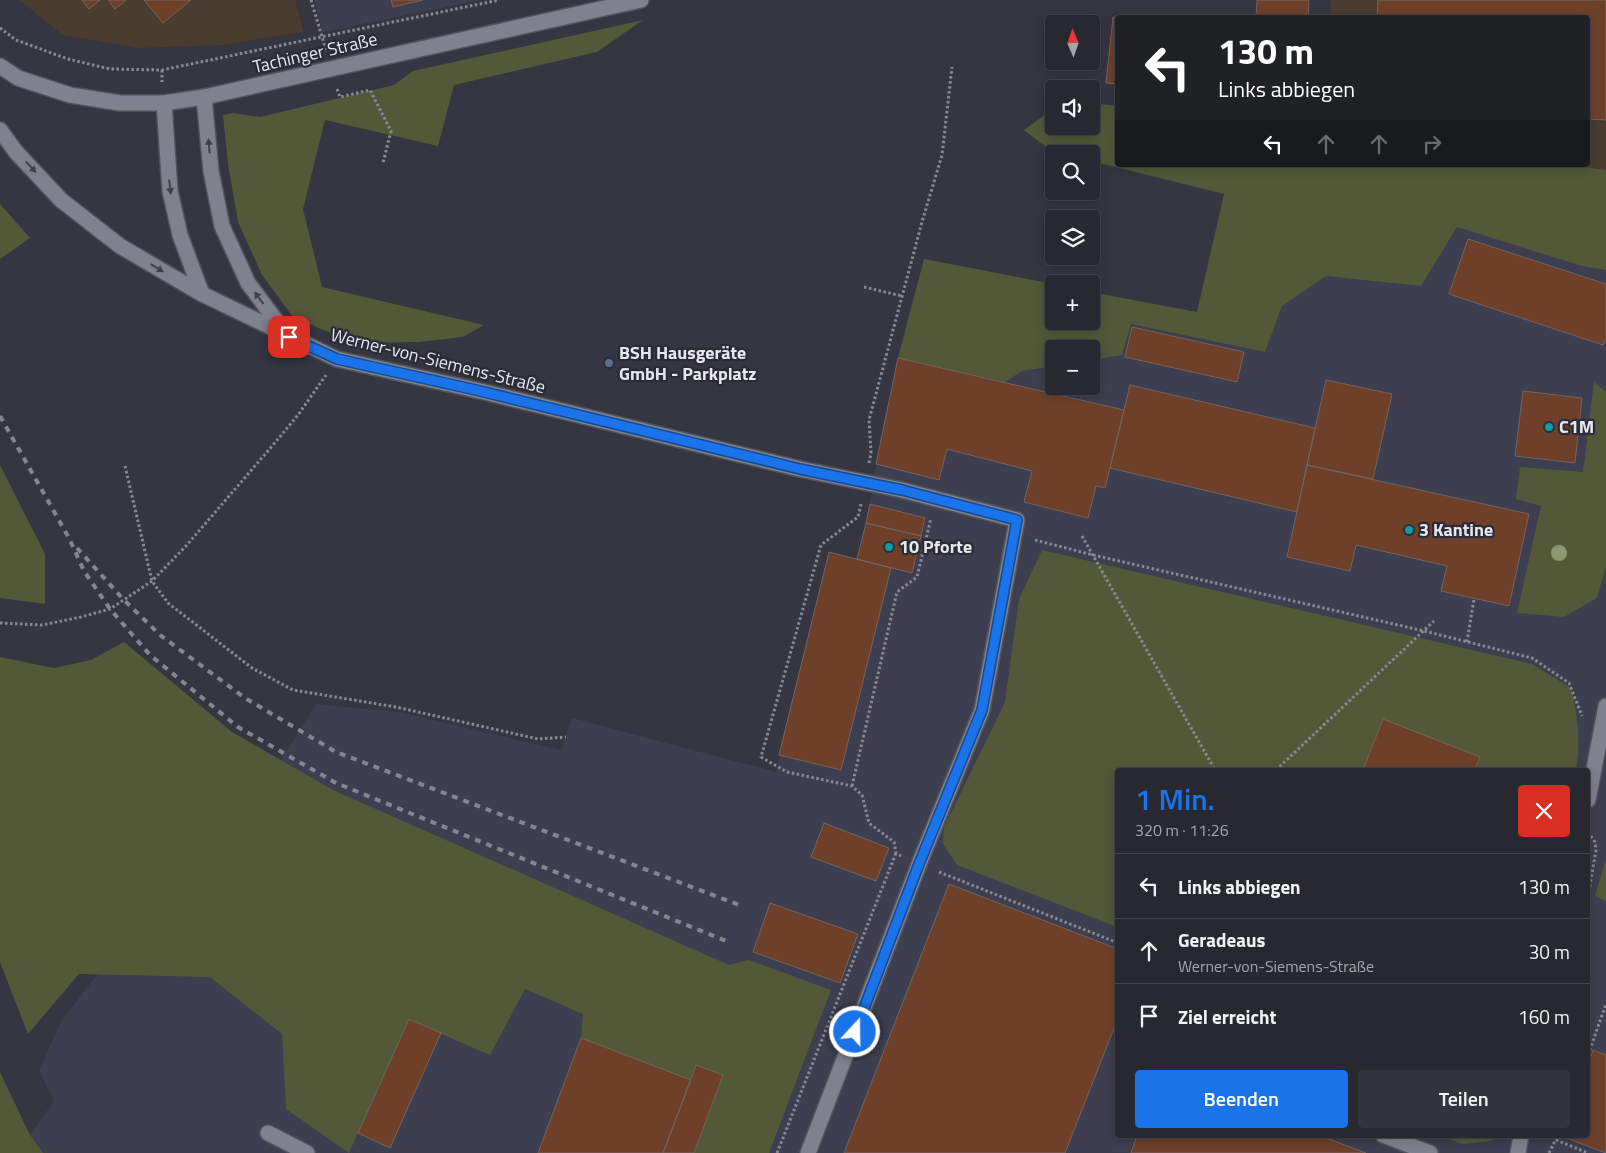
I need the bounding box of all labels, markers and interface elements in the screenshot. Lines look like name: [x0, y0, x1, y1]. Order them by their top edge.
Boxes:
north arrow: [1045, 15, 1100, 70]
map controls: [1045, 15, 1100, 395]
text: 130 m: [1218, 24, 1314, 78]
street label: Tachinger Straße: [250, 25, 380, 80]
icon: left: [1135, 35, 1200, 100]
text: Links abbiegen: [1218, 72, 1355, 106]
button: sound: [1045, 80, 1100, 135]
icon: left: [1259, 130, 1287, 158]
icon: ahead: [1312, 130, 1340, 158]
icon: ahead: [1365, 130, 1393, 158]
icon: right: [1418, 130, 1446, 158]
one-way arrow: [204, 138, 212, 154]
button: search: [1045, 145, 1100, 200]
one-way arrow: [25, 161, 37, 173]
one-way arrow: [166, 179, 174, 195]
button: layers: [1045, 210, 1100, 265]
one-way arrow: [151, 263, 164, 272]
button: +: [1045, 275, 1100, 330]
one-way arrow: [254, 292, 265, 305]
pin: [268, 316, 310, 358]
street label: Werner-von-Siemens-Straße: [328, 321, 548, 400]
icon: arrive: [275, 323, 303, 351]
place label: BSH Hausgeräte GmbH - Parkplatz: [619, 339, 757, 387]
button: −: [1045, 340, 1100, 395]
marker: BSH Hausgeräte GmbH - Parkplatz: [603, 357, 615, 369]
place label: C1M: [1559, 413, 1594, 440]
marker: C1M: [1543, 421, 1555, 433]
place label: 3 Kantine: [1419, 516, 1493, 543]
marker: 3 Kantine: [1403, 524, 1415, 536]
place label: 10 Pforte: [899, 533, 972, 560]
marker: 10 Pforte: [883, 541, 895, 553]
text: 1 Min.: [1135, 776, 1215, 822]
button: close: [1518, 785, 1570, 837]
text: 320 m · 11:26: [1135, 818, 1229, 842]
icon: left: [1135, 872, 1163, 900]
text: Links abbiegen: [1178, 872, 1301, 901]
text: 130 m: [1518, 872, 1570, 901]
text: Geradeaus: [1178, 925, 1265, 954]
icon: ahead: [1135, 937, 1163, 965]
text: 30 m: [1529, 937, 1570, 966]
text: Werner-von-Siemens-Straße: [1178, 954, 1374, 978]
icon: arrive: [1135, 1002, 1163, 1030]
text: Ziel erreicht: [1178, 1002, 1276, 1031]
text: 160 m: [1518, 1002, 1570, 1031]
position arrow: [828, 1005, 880, 1057]
button: Beenden: [1135, 1070, 1348, 1128]
button: Teilen: [1358, 1070, 1570, 1128]

